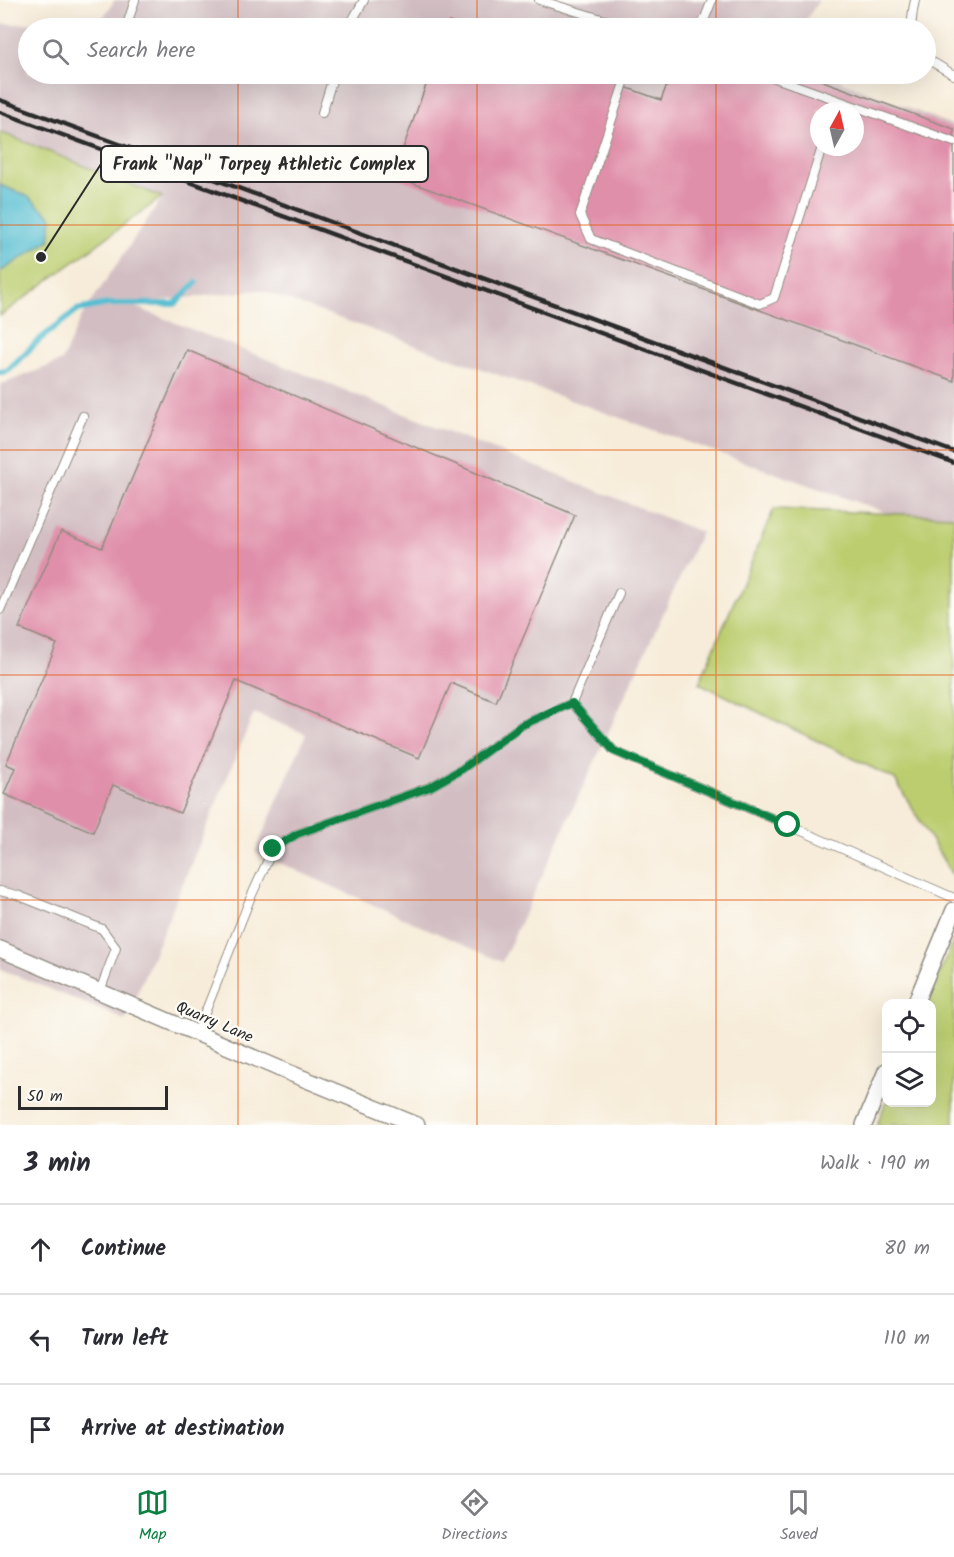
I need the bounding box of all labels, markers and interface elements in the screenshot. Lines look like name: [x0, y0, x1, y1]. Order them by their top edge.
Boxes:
search box: [18, 18, 936, 84]
text: Search here: [87, 34, 195, 69]
icon: search: [39, 35, 72, 68]
north arrow: [810, 102, 864, 156]
callout: Frank "Nap" Torpey Athletic Complex: [101, 146, 428, 182]
text: Frank "Nap" Torpey Athletic Complex: [113, 151, 416, 180]
route start: [774, 811, 800, 837]
route end: [259, 835, 285, 861]
street label: Quarry Lane: [172, 995, 257, 1050]
map controls: [882, 999, 936, 1107]
button: locate: [882, 999, 936, 1053]
button: layers: [882, 1053, 936, 1107]
scale bar: [18, 1083, 168, 1110]
text: 50 m: [27, 1084, 63, 1109]
text: 3 min: [24, 1143, 91, 1185]
text: Walk · 190 m: [820, 1148, 930, 1180]
text: Continue: [81, 1232, 166, 1267]
icon: ahead: [24, 1233, 57, 1266]
text: 80 m: [884, 1233, 930, 1265]
text: Turn left: [81, 1322, 168, 1357]
icon: left: [24, 1323, 57, 1356]
text: 110 m: [884, 1323, 930, 1355]
text: Arrive at destination: [81, 1412, 284, 1447]
icon: arrive: [24, 1413, 57, 1446]
tab: Map: [136, 1486, 169, 1547]
tab: Directions: [441, 1486, 508, 1547]
tab: Saved: [780, 1486, 818, 1547]

